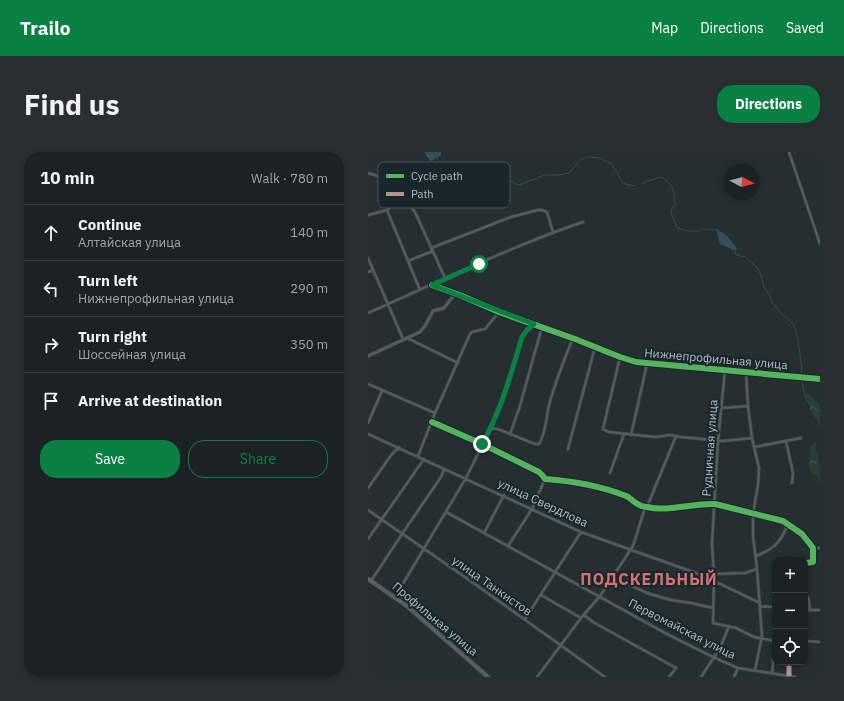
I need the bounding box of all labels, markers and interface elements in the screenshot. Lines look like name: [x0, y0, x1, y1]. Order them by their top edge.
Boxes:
text: Trailo: [20, 16, 70, 40]
text: Map: [651, 19, 678, 37]
text: Directions: [700, 19, 764, 37]
text: Saved: [786, 19, 824, 37]
button: Directions: [717, 85, 820, 123]
text: Find us: [24, 86, 120, 123]
legend: [378, 162, 510, 208]
north arrow: [724, 164, 760, 200]
text: 10 min: [40, 167, 95, 189]
text: Cycle path: [411, 169, 463, 183]
text: Walk · 780 m: [251, 170, 328, 187]
text: Path: [411, 187, 434, 201]
text: Continue: [78, 215, 142, 234]
icon: ahead: [40, 222, 62, 244]
text: 140 m: [290, 224, 328, 241]
text: Алтайская улица: [78, 234, 181, 251]
route start: [470, 255, 488, 273]
text: Turn left: [78, 271, 138, 290]
icon: left: [40, 278, 62, 300]
text: 290 m: [290, 280, 328, 297]
text: Нижнепрофильная улица: [78, 290, 234, 307]
text: Turn right: [78, 327, 147, 346]
icon: right: [40, 334, 62, 356]
text: 350 m: [290, 336, 328, 353]
street label: Нижнепрофильная улица: [644, 345, 789, 372]
text: Шоссейная улица: [78, 346, 186, 363]
icon: arrive: [40, 390, 62, 412]
text: Arrive at destination: [78, 391, 222, 410]
street label: Рудничная улица: [699, 399, 720, 497]
route end: [473, 435, 491, 453]
button: Save: [40, 440, 180, 478]
button: Share: [188, 440, 328, 478]
street label: улица Свердлова: [496, 475, 591, 530]
street label: улица Танкистов: [449, 552, 535, 619]
map controls: [772, 557, 808, 665]
button: +: [772, 557, 808, 593]
district label: ПОДСКЕЛЬНЫЙ: [580, 569, 718, 589]
street label: Профильная улица: [389, 578, 482, 659]
button: −: [772, 593, 808, 629]
street label: Первомайская улица: [626, 595, 739, 662]
button: locate: [772, 629, 808, 665]

